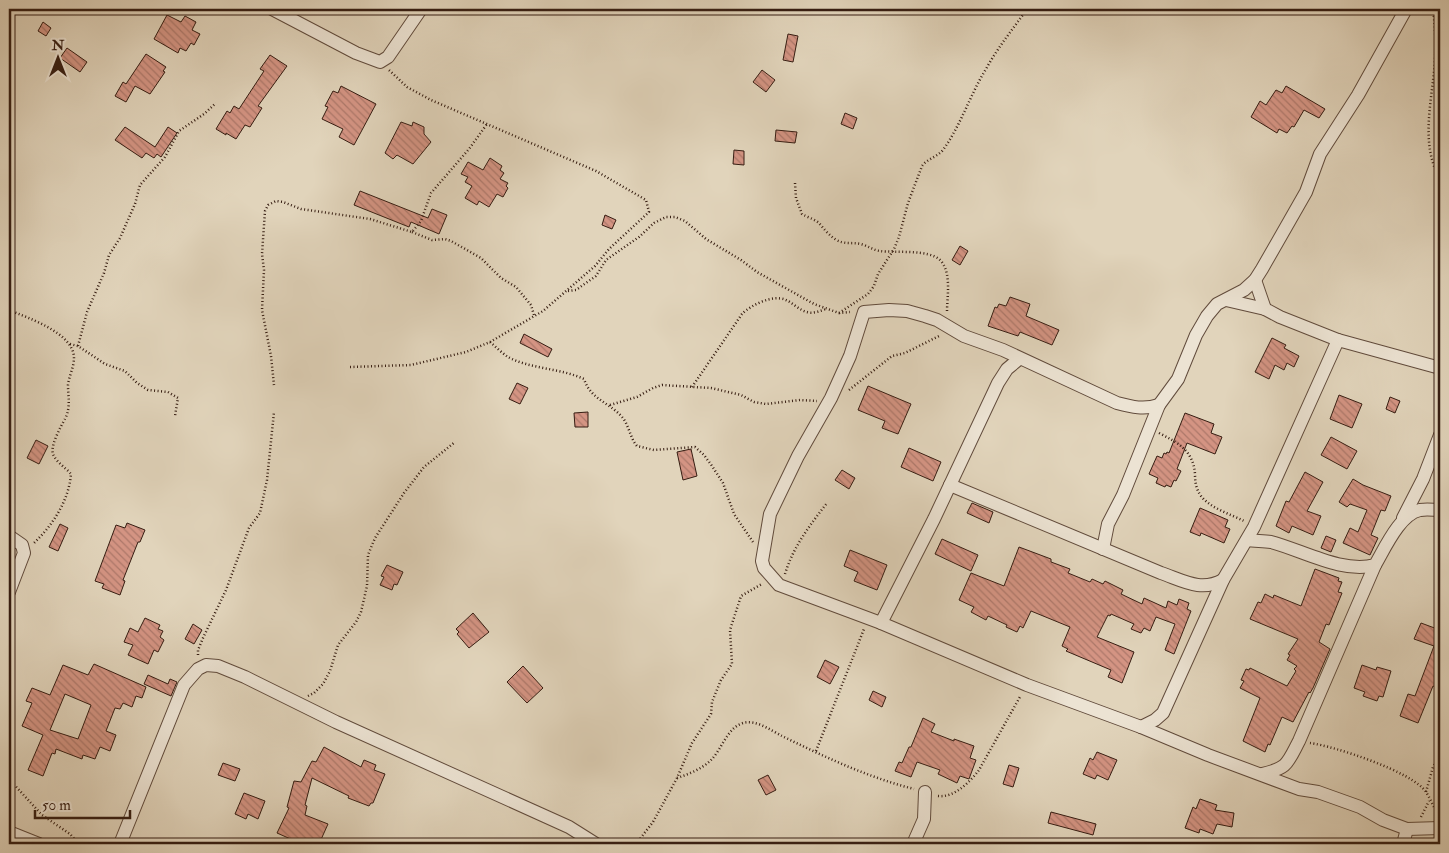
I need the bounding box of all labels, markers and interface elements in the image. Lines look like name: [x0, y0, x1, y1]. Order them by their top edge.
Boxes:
north arrow: [32, 32, 82, 82]
text: N: [51, 37, 65, 54]
scale bar: [35, 788, 130, 820]
text: 50 m: [42, 796, 71, 815]

